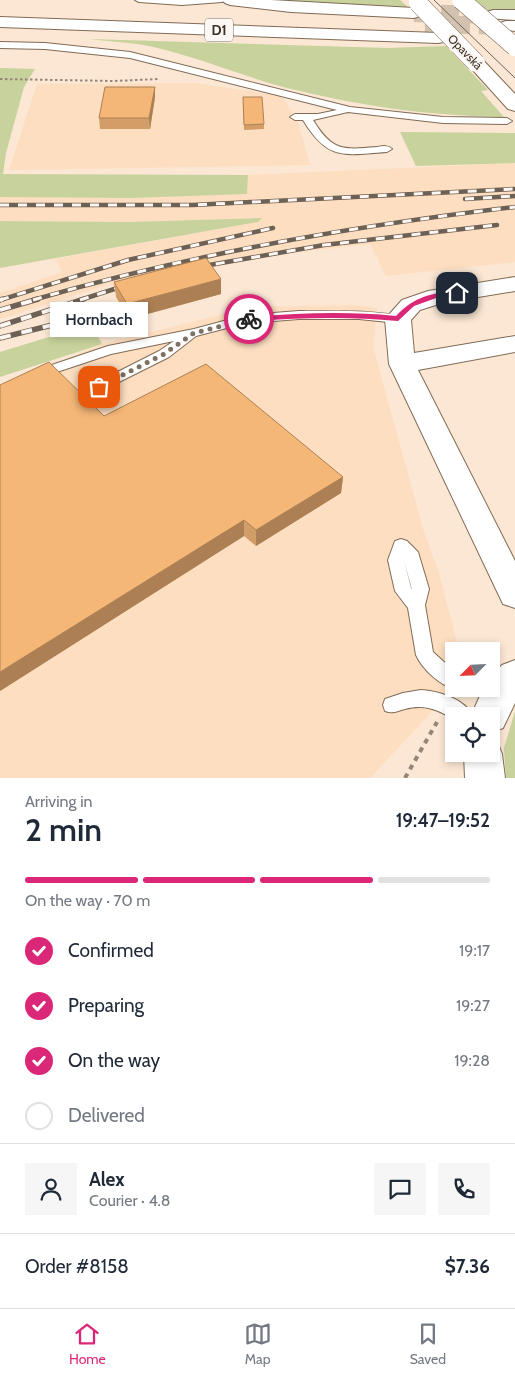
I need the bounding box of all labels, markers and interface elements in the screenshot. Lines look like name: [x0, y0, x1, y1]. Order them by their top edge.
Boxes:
road number: D1: [205, 18, 233, 42]
street label: Opavská: [445, 31, 486, 73]
pin: [436, 272, 478, 314]
icon: home: [443, 279, 471, 307]
courier: [224, 294, 274, 344]
callout: Hornbach: [50, 302, 148, 337]
icon: bike: [235, 305, 263, 333]
text: Hornbach: [65, 310, 133, 329]
pin: [78, 366, 120, 408]
icon: bag: [85, 373, 113, 401]
north arrow: [445, 642, 500, 698]
map controls: [445, 642, 500, 762]
button: locate: [445, 707, 500, 762]
text: Arriving in: [25, 792, 92, 811]
text: 19:47–19:52: [396, 809, 490, 832]
text: 2 min: [25, 810, 102, 849]
text: On the way · 70 m: [25, 891, 150, 910]
icon: check: [25, 937, 53, 965]
text: Confirmed: [68, 939, 154, 962]
text: 19:17: [459, 941, 490, 960]
icon: check: [25, 992, 53, 1020]
text: Preparing: [68, 994, 144, 1017]
text: 19:27: [456, 996, 490, 1015]
icon: check: [25, 1047, 53, 1075]
text: On the way: [68, 1049, 160, 1072]
text: 19:28: [454, 1051, 490, 1070]
text: Delivered: [68, 1104, 145, 1127]
button: person: [25, 1163, 77, 1215]
button: chat: [374, 1163, 426, 1215]
button: phone: [438, 1163, 490, 1215]
text: Alex: [89, 1168, 125, 1191]
text: Courier · 4.8: [89, 1191, 171, 1210]
text: Order #8158: [25, 1255, 129, 1278]
text: $7.36: [445, 1255, 490, 1278]
tab: Home: [69, 1320, 106, 1368]
tab: Map: [244, 1320, 272, 1368]
tab: Saved: [410, 1320, 446, 1368]

